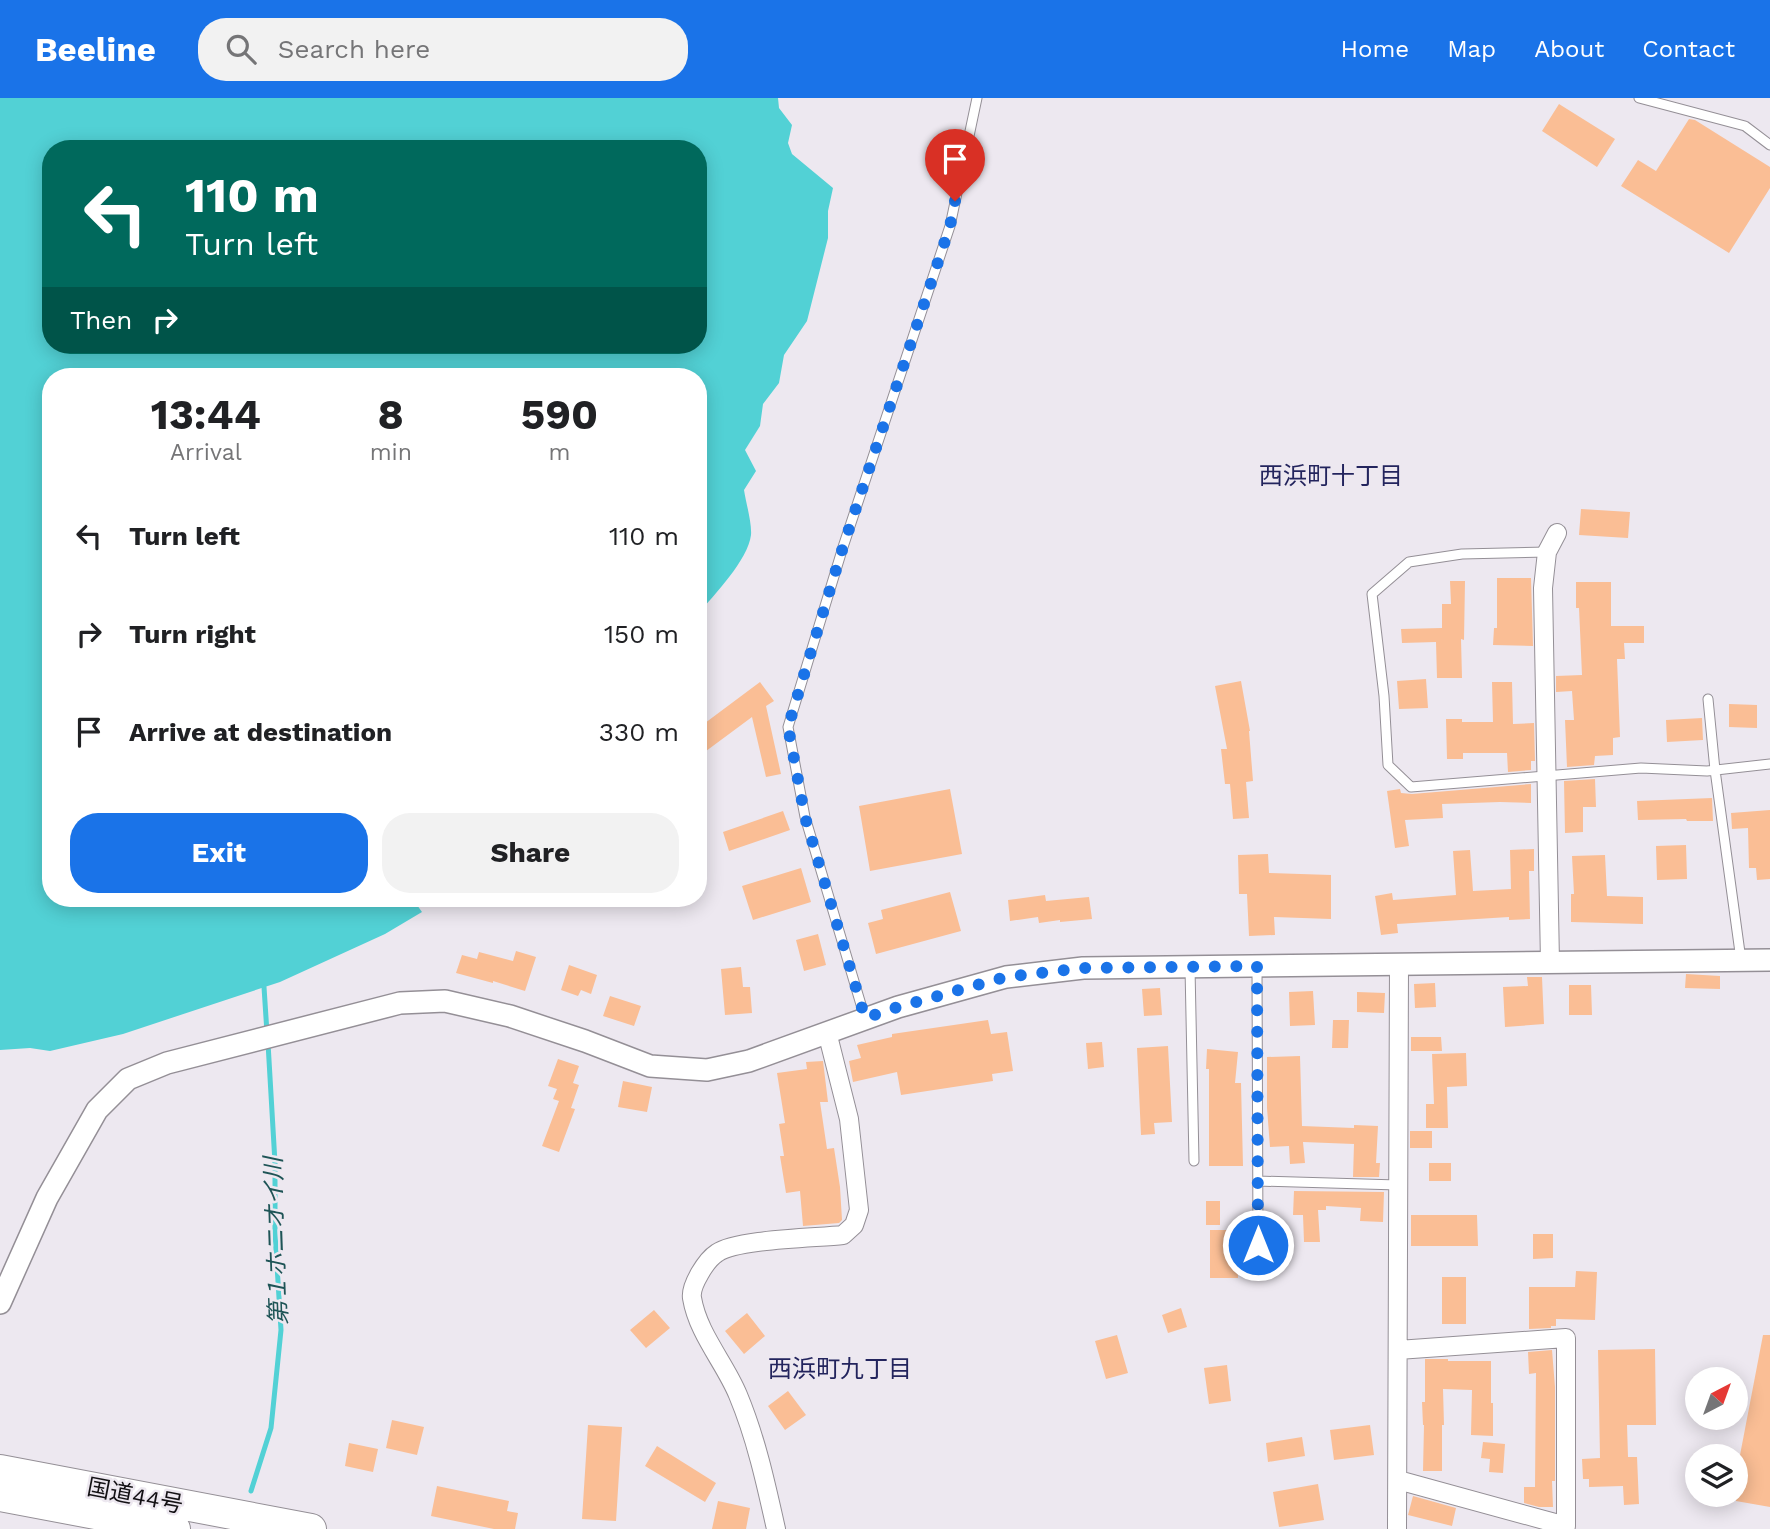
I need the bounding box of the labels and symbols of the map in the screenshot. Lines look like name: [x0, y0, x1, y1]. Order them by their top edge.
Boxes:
pin: [925, 129, 985, 201]
district label: 西浜町十丁目: [1259, 462, 1403, 490]
water label: 第１ホニオイ川: [259, 1154, 293, 1325]
position arrow: [1221, 1208, 1295, 1282]
district label: 西浜町九丁目: [768, 1355, 912, 1383]
north arrow: [1685, 1367, 1748, 1430]
street label: 国道44号: [85, 1473, 185, 1519]

